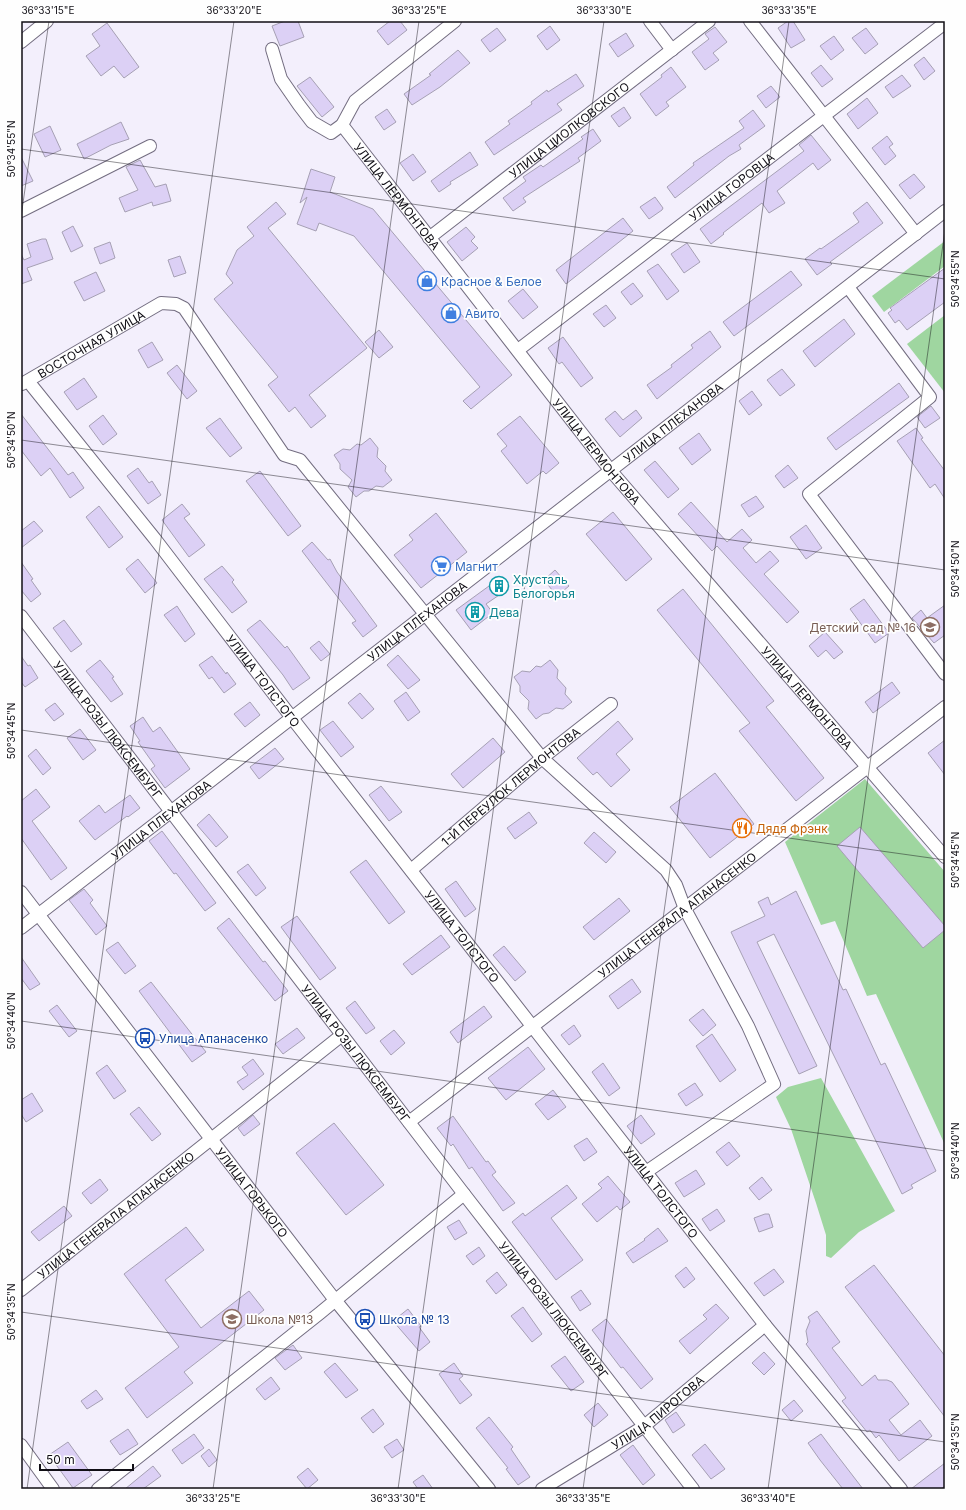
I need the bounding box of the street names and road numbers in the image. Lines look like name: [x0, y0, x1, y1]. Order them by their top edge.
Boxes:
street label: УЛИЦА ЦИОЛКОВСКОГО: [506, 78, 632, 181]
street label: УЛИЦА ЛЕРМОНТОВА: [351, 140, 443, 253]
street label: УЛИЦА ГОРОВЦА: [686, 149, 777, 224]
street label: ВОСТОЧНАЯ УЛИЦА: [35, 307, 147, 381]
street label: УЛИЦА ПЛЕХАНОВА: [620, 379, 725, 465]
street label: УЛИЦА ЛЕРМОНТОВА: [550, 395, 644, 507]
street label: УЛИЦА ПЛЕХАНОВА: [364, 578, 469, 664]
street label: УЛИЦА ТОЛСТОГО: [223, 631, 304, 730]
street label: УЛИЦА ЛЕРМОНТОВА: [758, 643, 856, 752]
street label: УЛИЦА РОЗЫ ЛЮКСЕМБУРГ: [50, 658, 166, 801]
street label: 1-Й ПЕРЕУЛОК ЛЕРМОНТОВА: [438, 724, 583, 849]
street label: УЛИЦА ПЛЕХАНОВА: [108, 776, 214, 863]
street label: УЛИЦА ГЕНЕРАЛА АПАНАСЕНКО: [595, 849, 759, 980]
street label: УЛИЦА ТОЛСТОГО: [422, 887, 503, 985]
street label: УЛИЦА РОЗЫ ЛЮКСЕМБУРГ: [299, 981, 414, 1125]
street label: УЛИЦА ТОЛСТОГО: [621, 1143, 702, 1241]
street label: УЛИЦА ГОРЬКОГО: [213, 1144, 292, 1240]
street label: УЛИЦА ГЕНЕРАЛА АПАНАСЕНКО: [34, 1148, 197, 1282]
street label: УЛИЦА РОЗЫ ЛЮКСЕМБУРГ: [496, 1238, 612, 1382]
street label: УЛИЦА ПИРОГОВА: [609, 1372, 707, 1452]

